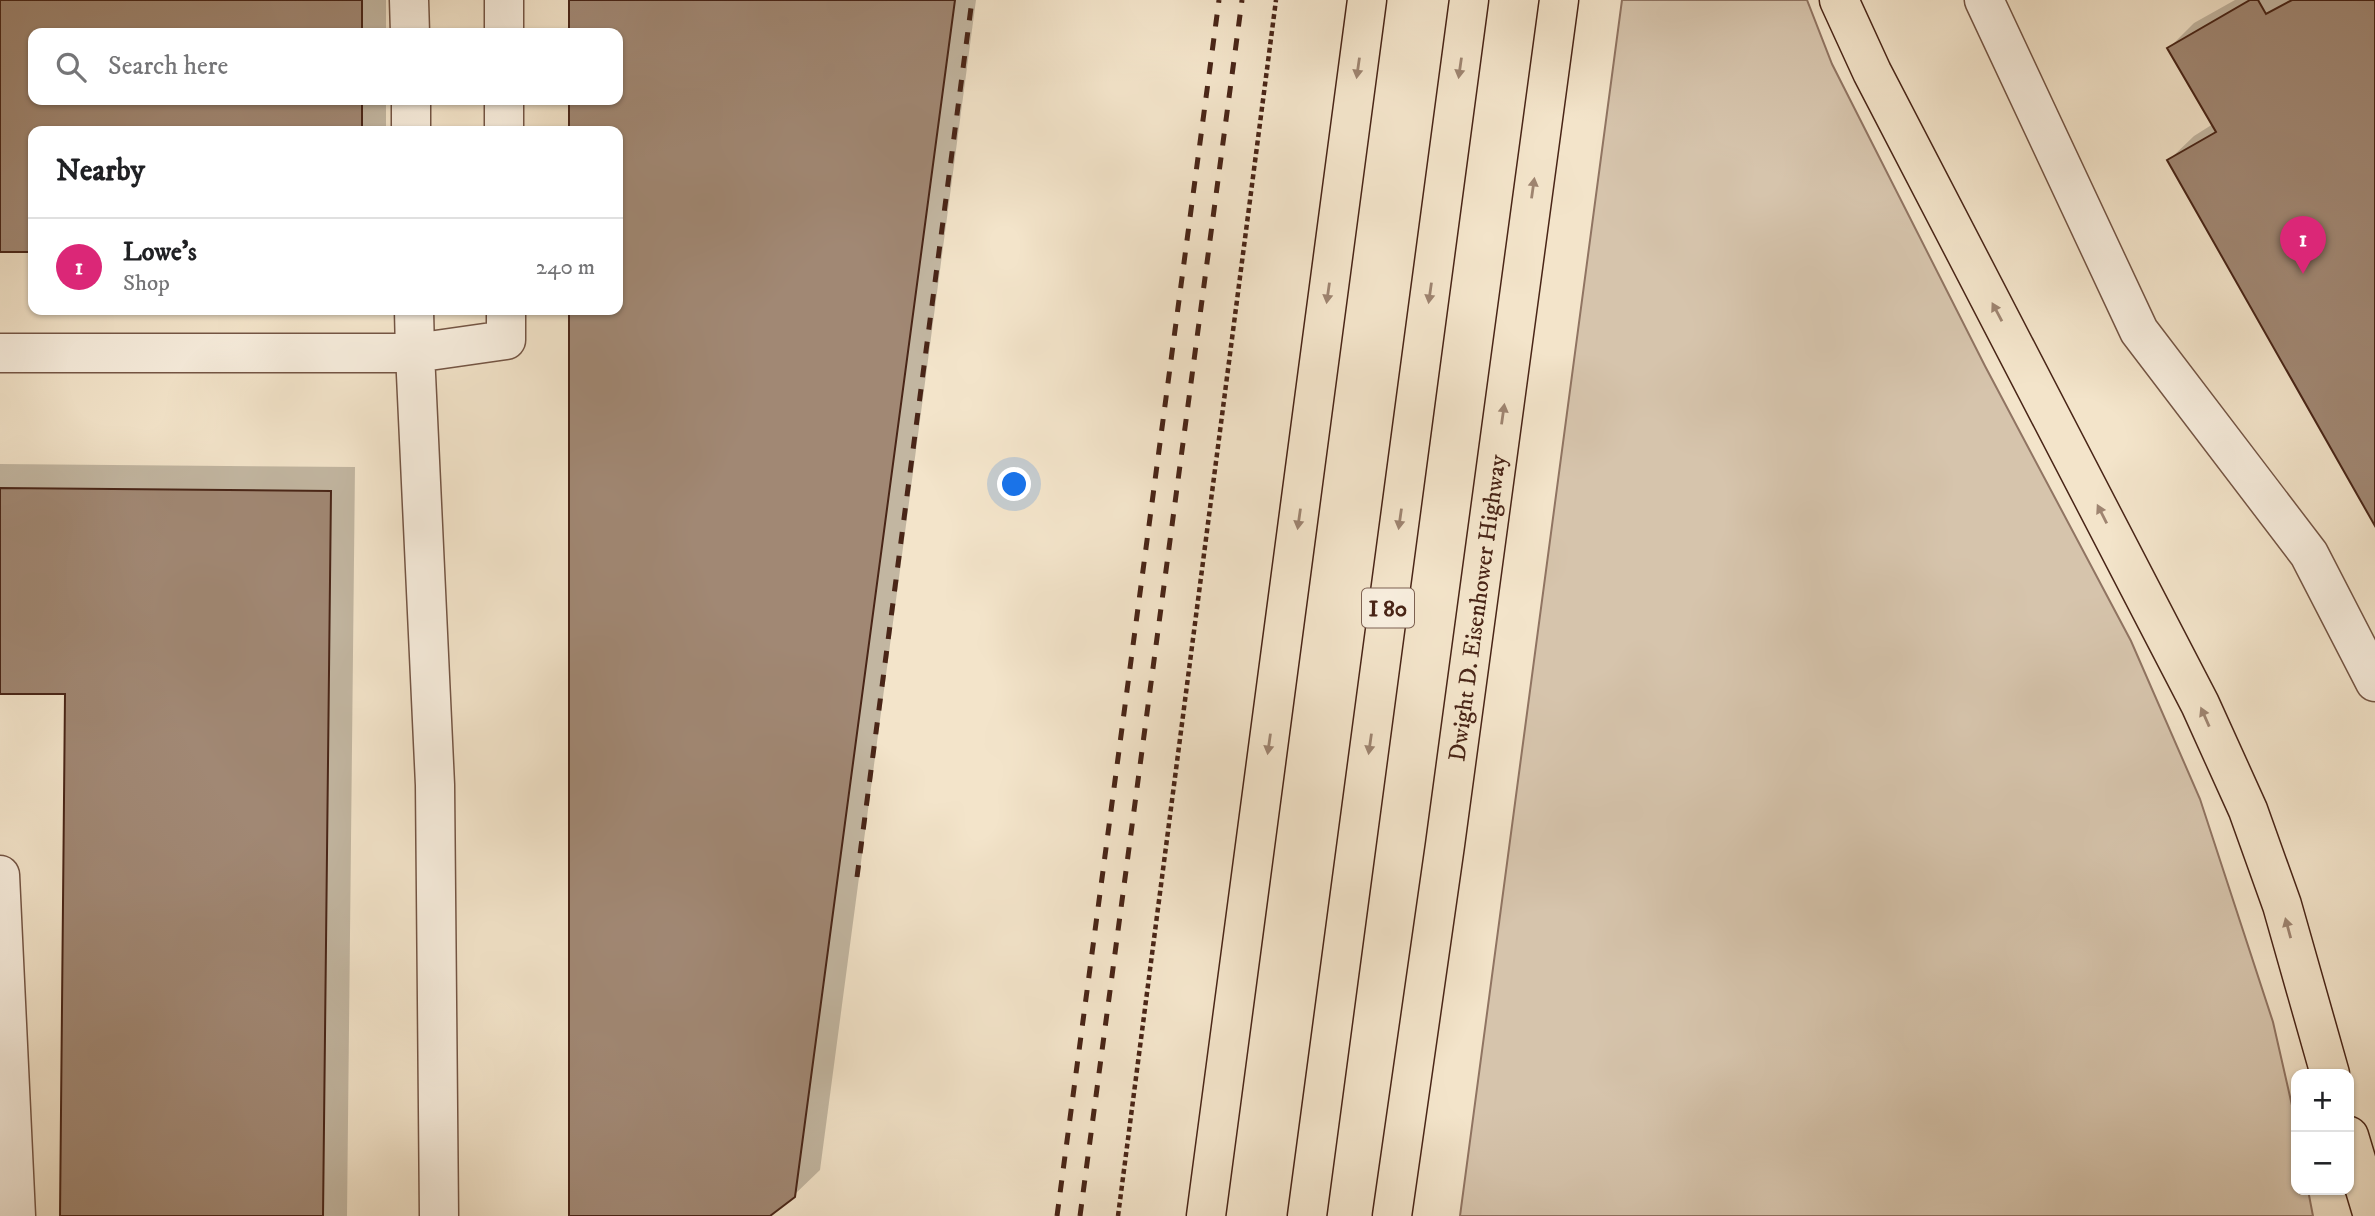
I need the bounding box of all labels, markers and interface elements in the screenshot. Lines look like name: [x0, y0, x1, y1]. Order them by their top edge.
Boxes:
search box: [28, 28, 623, 105]
icon: search: [52, 48, 90, 86]
text: Search here: [108, 50, 228, 83]
one-way arrow: [1353, 57, 1364, 79]
one-way arrow: [1455, 57, 1466, 79]
text: Nearby: [56, 153, 145, 190]
one-way arrow: [1528, 177, 1539, 199]
pin: 1: [2280, 216, 2326, 274]
text: Lowe's: [123, 236, 197, 269]
text: 1: [75, 253, 83, 282]
text: 240 m: [536, 253, 595, 282]
text: Shop: [123, 269, 170, 298]
one-way arrow: [1323, 282, 1334, 304]
one-way arrow: [1424, 282, 1435, 304]
one-way arrow: [1992, 302, 2003, 322]
one-way arrow: [1498, 402, 1509, 424]
street label: Dwight D. Eisenhower Highway: [1442, 452, 1514, 763]
your location: [997, 467, 1031, 501]
one-way arrow: [2097, 504, 2108, 524]
one-way arrow: [1293, 508, 1304, 530]
one-way arrow: [1394, 508, 1405, 530]
road number: I 80: [1362, 588, 1414, 628]
one-way arrow: [2200, 707, 2211, 727]
one-way arrow: [1263, 733, 1274, 755]
one-way arrow: [1364, 733, 1375, 755]
one-way arrow: [2283, 918, 2293, 939]
map controls: [2291, 1069, 2354, 1195]
button: +: [2291, 1069, 2354, 1132]
button: −: [2291, 1132, 2354, 1195]

